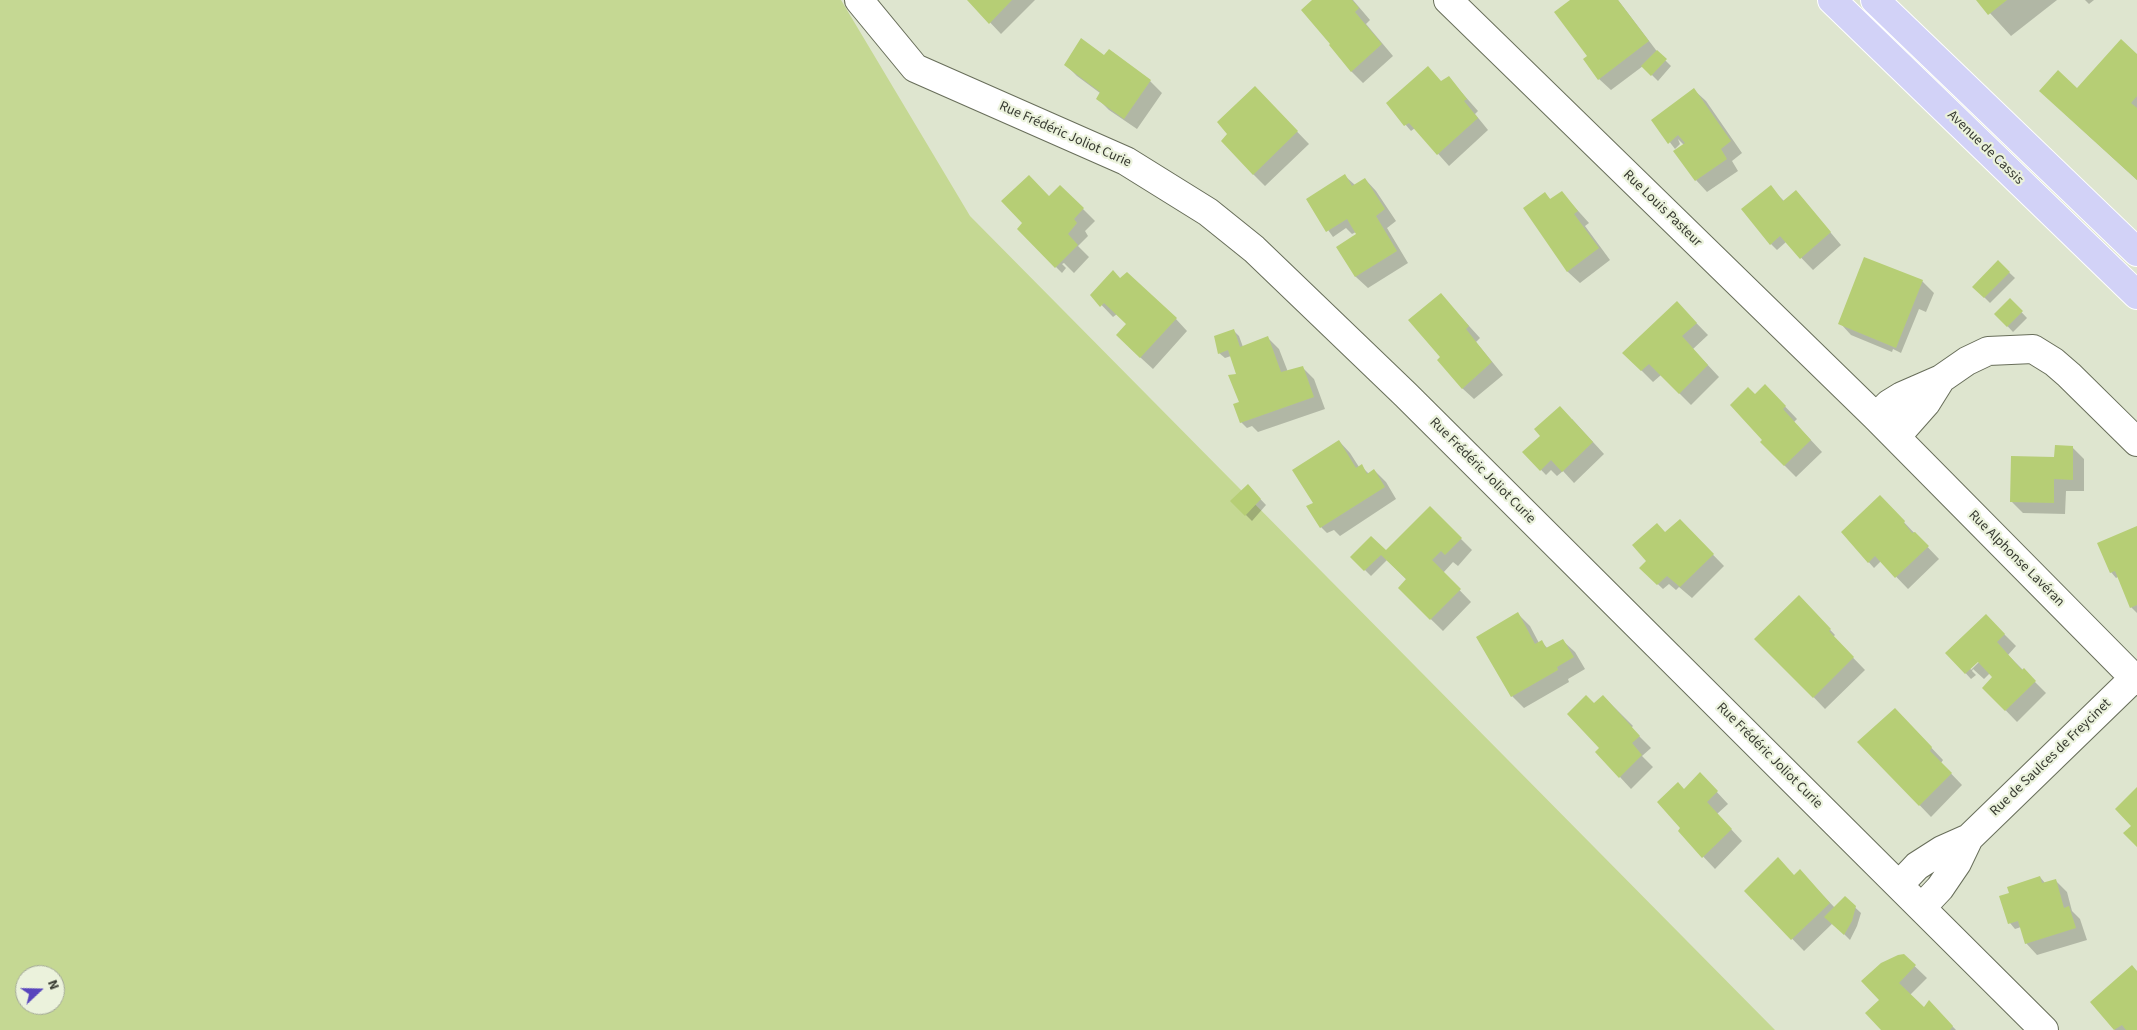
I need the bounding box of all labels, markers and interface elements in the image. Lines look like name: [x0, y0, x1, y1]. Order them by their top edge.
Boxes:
street label: Rue Frédéric Joliot Curie: [996, 98, 1134, 172]
street label: Avenue de Cassis: [1943, 107, 2027, 189]
street label: Rue Louis Pasteur: [1619, 167, 1705, 251]
street label: Rue Frédéric Joliot Curie: [1426, 415, 1538, 527]
street label: Rue Alphonse Lavéran: [1964, 507, 2068, 611]
street label: Rue de Saulces de Freycinet: [1987, 696, 2115, 820]
street label: Rue Frédéric Joliot Curie: [1713, 700, 1825, 812]
north arrow: [15, 965, 65, 1015]
text: N: [42, 977, 64, 993]

